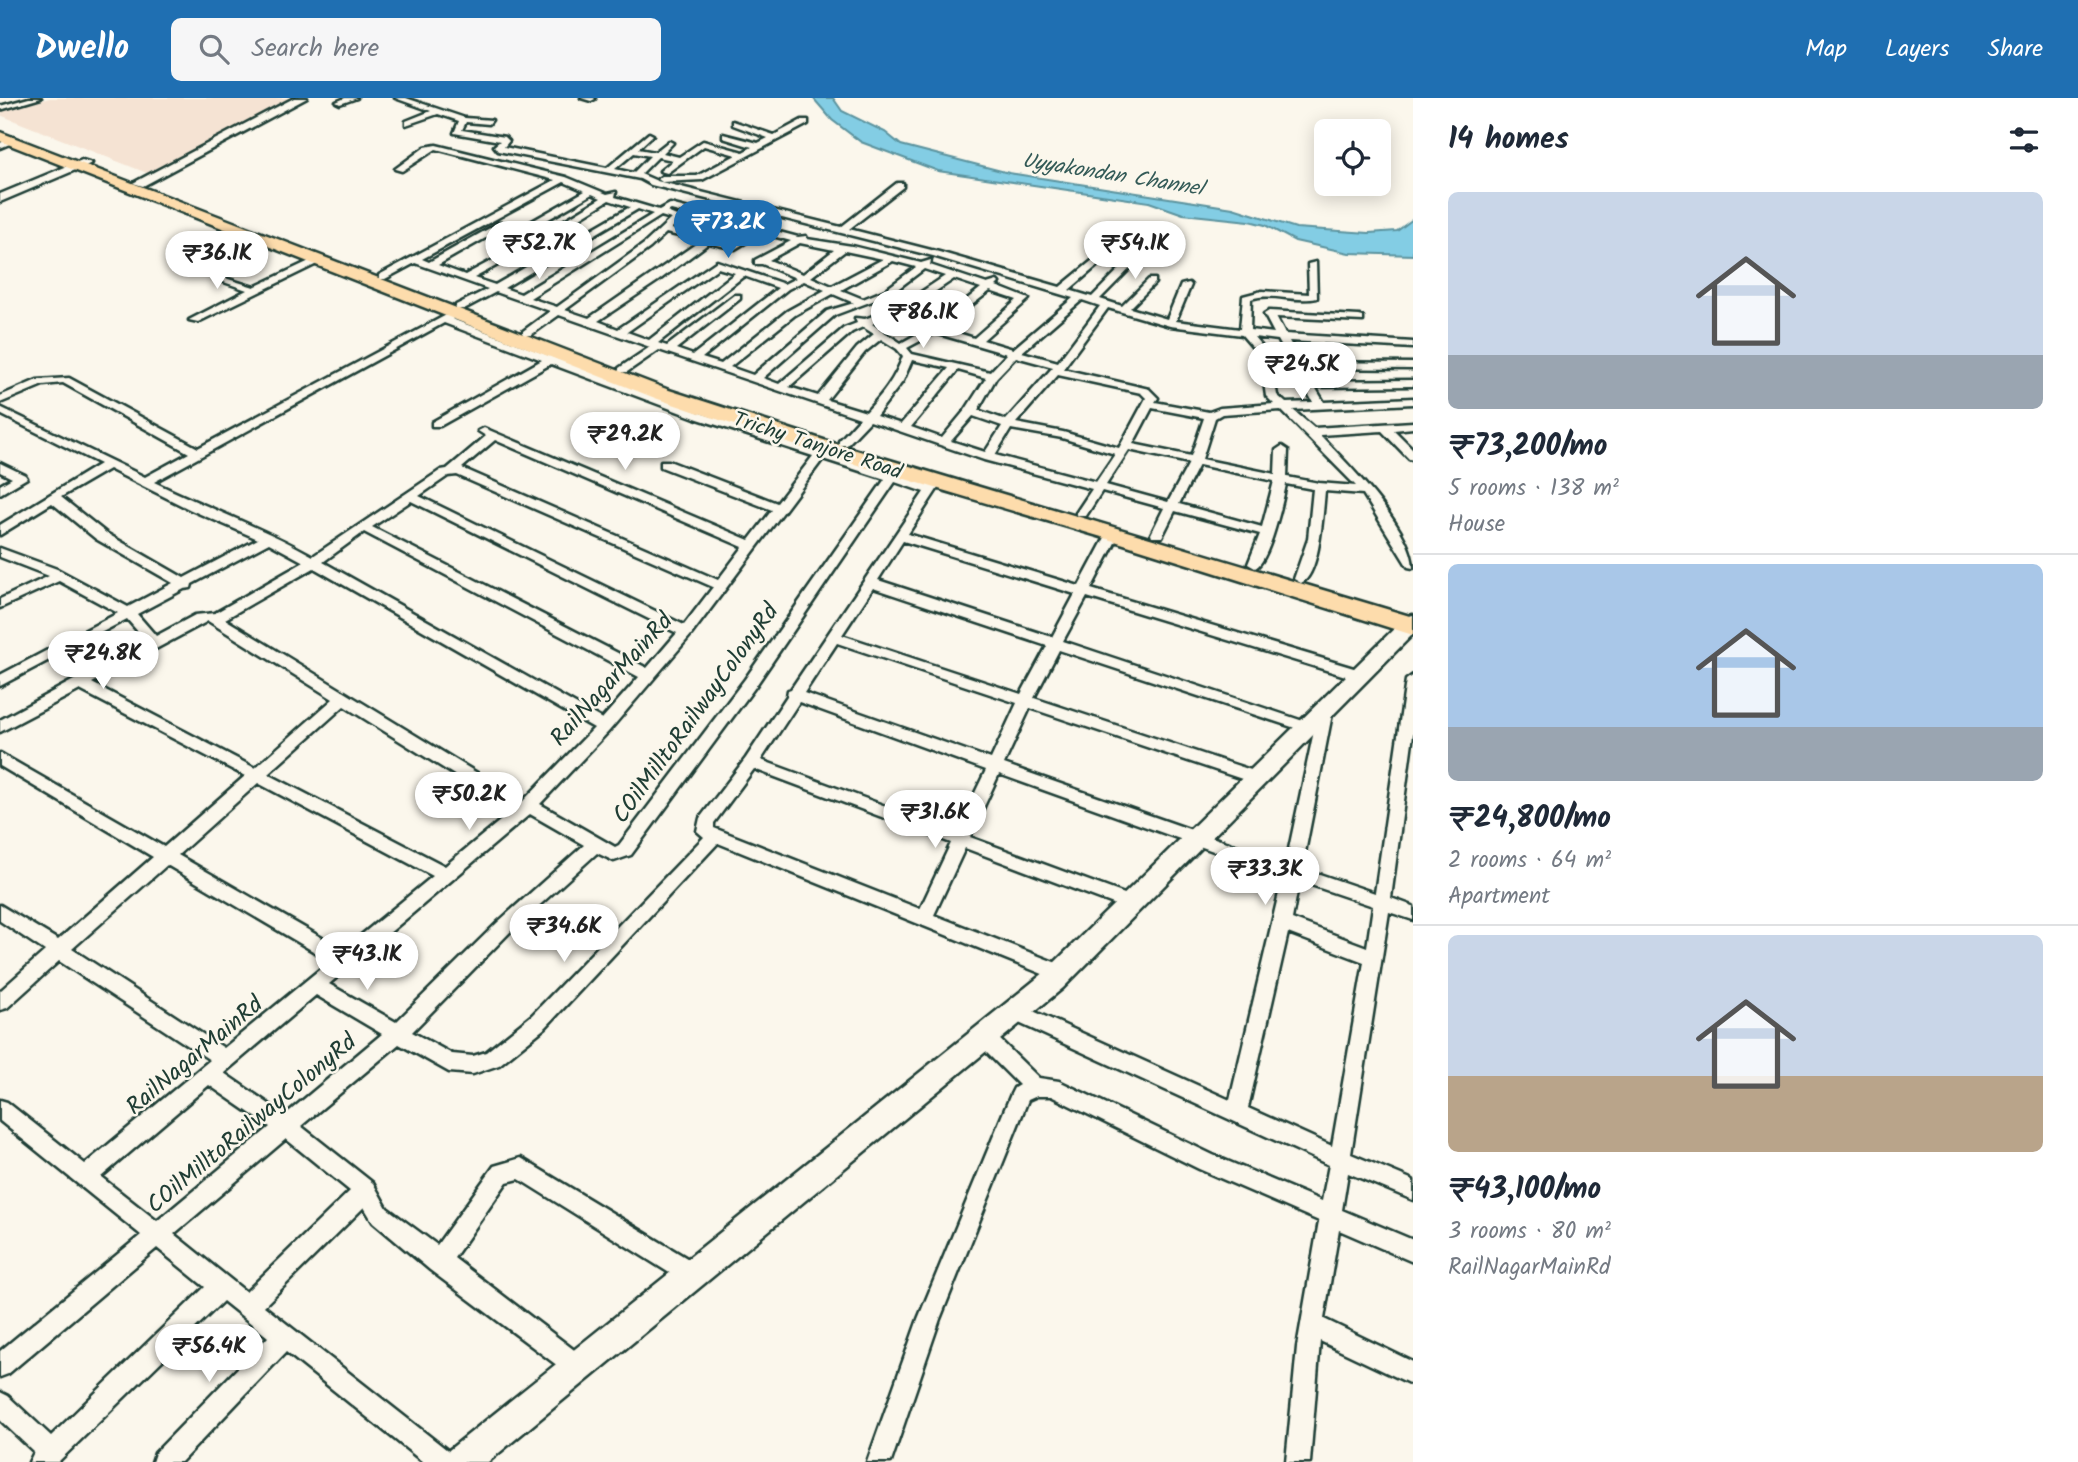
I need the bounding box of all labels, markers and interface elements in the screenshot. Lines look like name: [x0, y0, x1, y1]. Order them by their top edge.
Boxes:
search box: [171, 18, 661, 81]
text: Dwello: [35, 23, 129, 76]
text: Search here: [251, 28, 379, 70]
icon: search: [195, 30, 233, 68]
text: Map: [1805, 30, 1847, 69]
text: Layers: [1885, 30, 1949, 69]
text: Share: [1987, 30, 2043, 69]
text: 14 homes: [1448, 116, 1569, 164]
map controls: [1314, 119, 1391, 196]
button: locate: [1314, 119, 1391, 196]
icon: filters: [2005, 121, 2043, 159]
water label: Uyyakondan Channel: [1020, 145, 1210, 207]
pin: ₹73.2K: [671, 200, 785, 260]
text: ₹73.2K: [690, 205, 766, 241]
pin: ₹52.7K: [482, 222, 596, 281]
pin: ₹54.1K: [1078, 222, 1192, 281]
text: ₹52.7K: [501, 226, 577, 262]
text: ₹54.1K: [1100, 226, 1170, 262]
pin: ₹36.1K: [160, 232, 274, 291]
text: ₹36.1K: [181, 236, 253, 272]
icon: home: [1683, 238, 1809, 364]
pin: ₹86.1K: [866, 290, 980, 350]
text: ₹86.1K: [887, 295, 959, 331]
pin: ₹24.5K: [1245, 342, 1359, 402]
text: ₹24.5K: [1264, 347, 1340, 383]
street label: Trichy Tanjore Road: [729, 404, 907, 489]
pin: ₹29.2K: [568, 412, 682, 472]
text: ₹29.2K: [586, 417, 664, 453]
text: ₹73,200/mo: [1448, 423, 1608, 471]
text: 5 rooms · 138 m²: [1448, 471, 1619, 507]
text: House: [1448, 507, 1505, 543]
street label: COilMilltoRailwayColonyRd: [603, 594, 790, 832]
street label: RailNagarMainRd: [541, 603, 684, 756]
icon: home: [1683, 610, 1809, 736]
pin: ₹24.8K: [46, 632, 160, 691]
text: ₹24.8K: [64, 636, 142, 672]
pin: ₹50.2K: [412, 772, 526, 832]
text: ₹50.2K: [431, 777, 507, 813]
pin: ₹31.6K: [878, 790, 992, 850]
text: ₹31.6K: [899, 795, 971, 831]
text: ₹24,800/mo: [1448, 795, 1611, 843]
text: 2 rooms · 64 m²: [1448, 843, 1611, 879]
pin: ₹33.3K: [1208, 848, 1322, 907]
text: ₹33.3K: [1226, 852, 1304, 888]
text: Apartment: [1448, 879, 1550, 915]
pin: ₹34.6K: [507, 904, 621, 964]
text: ₹34.6K: [526, 909, 602, 945]
pin: ₹43.1K: [310, 932, 424, 992]
text: ₹43.1K: [331, 937, 403, 973]
icon: home: [1683, 981, 1809, 1107]
street label: RailNagarMainRd: [117, 986, 273, 1126]
street label: COilMilltoRailwayColonyRd: [138, 1023, 367, 1224]
text: ₹43,100/mo: [1448, 1166, 1601, 1214]
text: 3 rooms · 80 m²: [1448, 1214, 1611, 1250]
text: RailNagarMainRd: [1448, 1250, 1611, 1286]
pin: ₹56.4K: [152, 1324, 266, 1384]
text: ₹56.4K: [171, 1329, 247, 1365]

